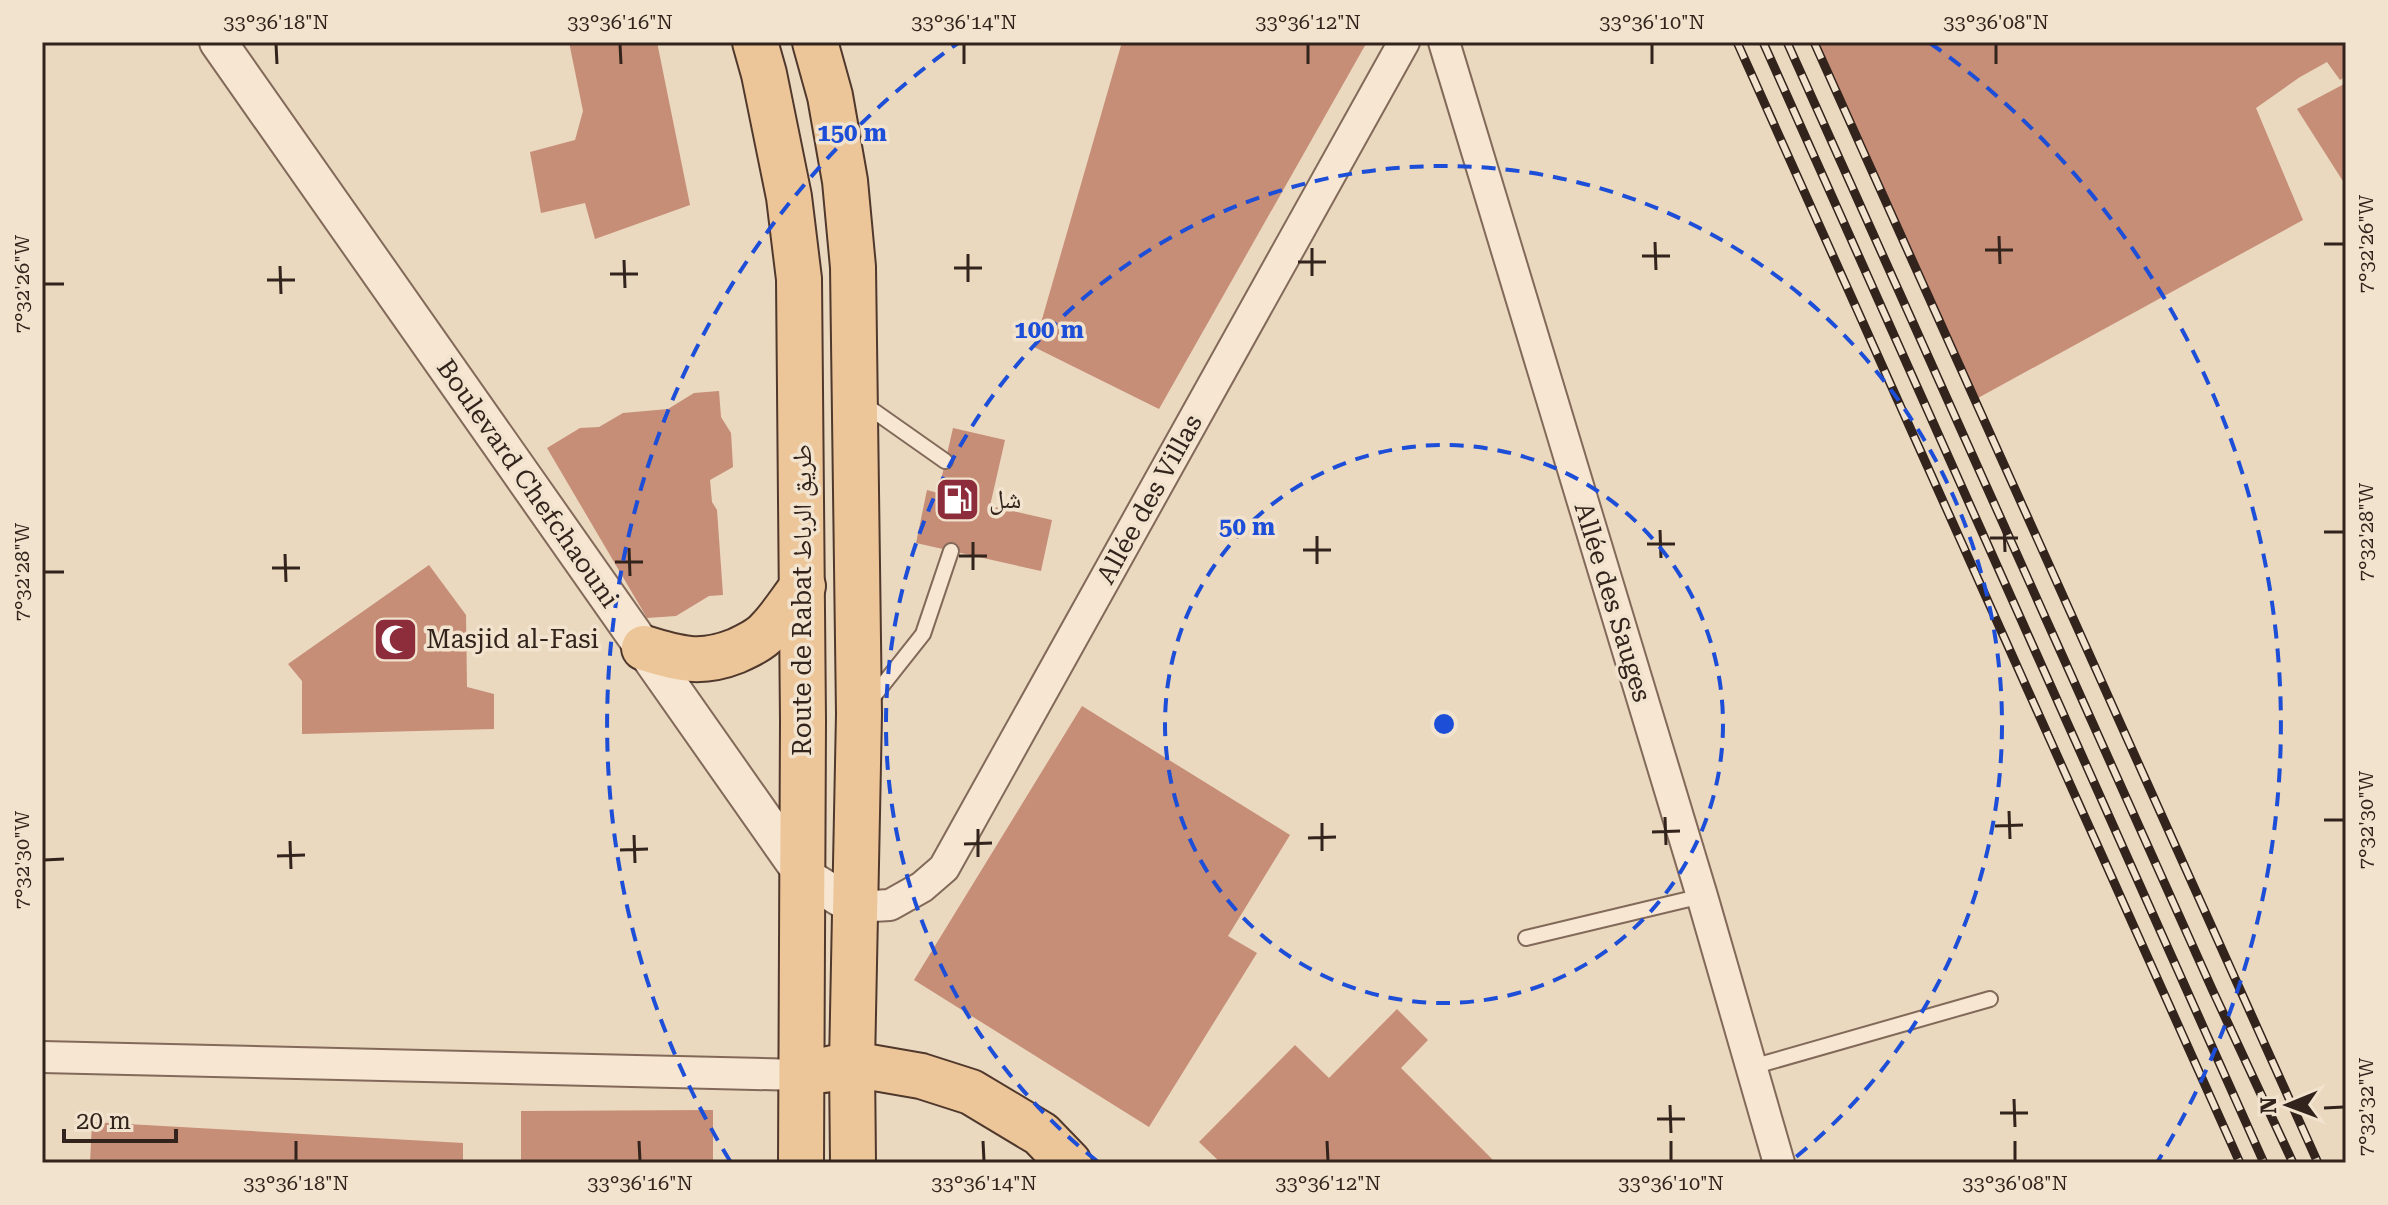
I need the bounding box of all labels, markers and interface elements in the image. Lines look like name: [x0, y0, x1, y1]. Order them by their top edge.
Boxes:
text: 33°36'18"N: [223, 10, 329, 34]
text: 33°36'16"N: [567, 10, 673, 34]
text: 33°36'14"N: [911, 10, 1017, 34]
text: 33°36'12"N: [1255, 10, 1361, 34]
text: 33°36'10"N: [1599, 10, 1705, 34]
text: 33°36'08"N: [1943, 10, 2049, 34]
text: 150 m: [817, 119, 887, 147]
text: 7°32'26"W: [2354, 194, 2378, 293]
text: 7°32'26"W: [10, 234, 34, 333]
text: 100 m: [1014, 316, 1084, 344]
street label: Boulevard Chefchaouni: [431, 353, 625, 613]
street label: Allée des Villas: [1090, 409, 1208, 589]
street label: Route de Rabat طريق الرباط: [787, 444, 818, 756]
fuel station icon: شل: [934, 475, 982, 523]
text: 7°32'28"W: [2354, 482, 2378, 581]
place label: شل: [989, 484, 1021, 515]
street label: Allée des Sauges: [1568, 499, 1658, 705]
text: 50 m: [1219, 513, 1275, 541]
text: 7°32'28"W: [10, 522, 34, 621]
mosque icon: Masjid al-Fasi: [371, 615, 419, 663]
place label: Masjid al-Fasi: [426, 624, 599, 654]
centre of rings: [1430, 710, 1458, 738]
text: 7°32'30"W: [2354, 770, 2378, 869]
text: 7°32'30"W: [10, 810, 34, 909]
text: 7°32'32"W: [2354, 1057, 2378, 1156]
north arrow: [2248, 1065, 2328, 1145]
scale bar: [64, 1093, 176, 1143]
text: N: [2256, 1097, 2281, 1114]
text: 20 m: [76, 1107, 131, 1135]
text: 33°36'18"N: [243, 1171, 349, 1195]
text: 33°36'16"N: [587, 1171, 693, 1195]
text: 33°36'14"N: [931, 1171, 1037, 1195]
text: 33°36'12"N: [1275, 1171, 1381, 1195]
text: 33°36'10"N: [1618, 1171, 1724, 1195]
text: 33°36'08"N: [1962, 1171, 2068, 1195]

